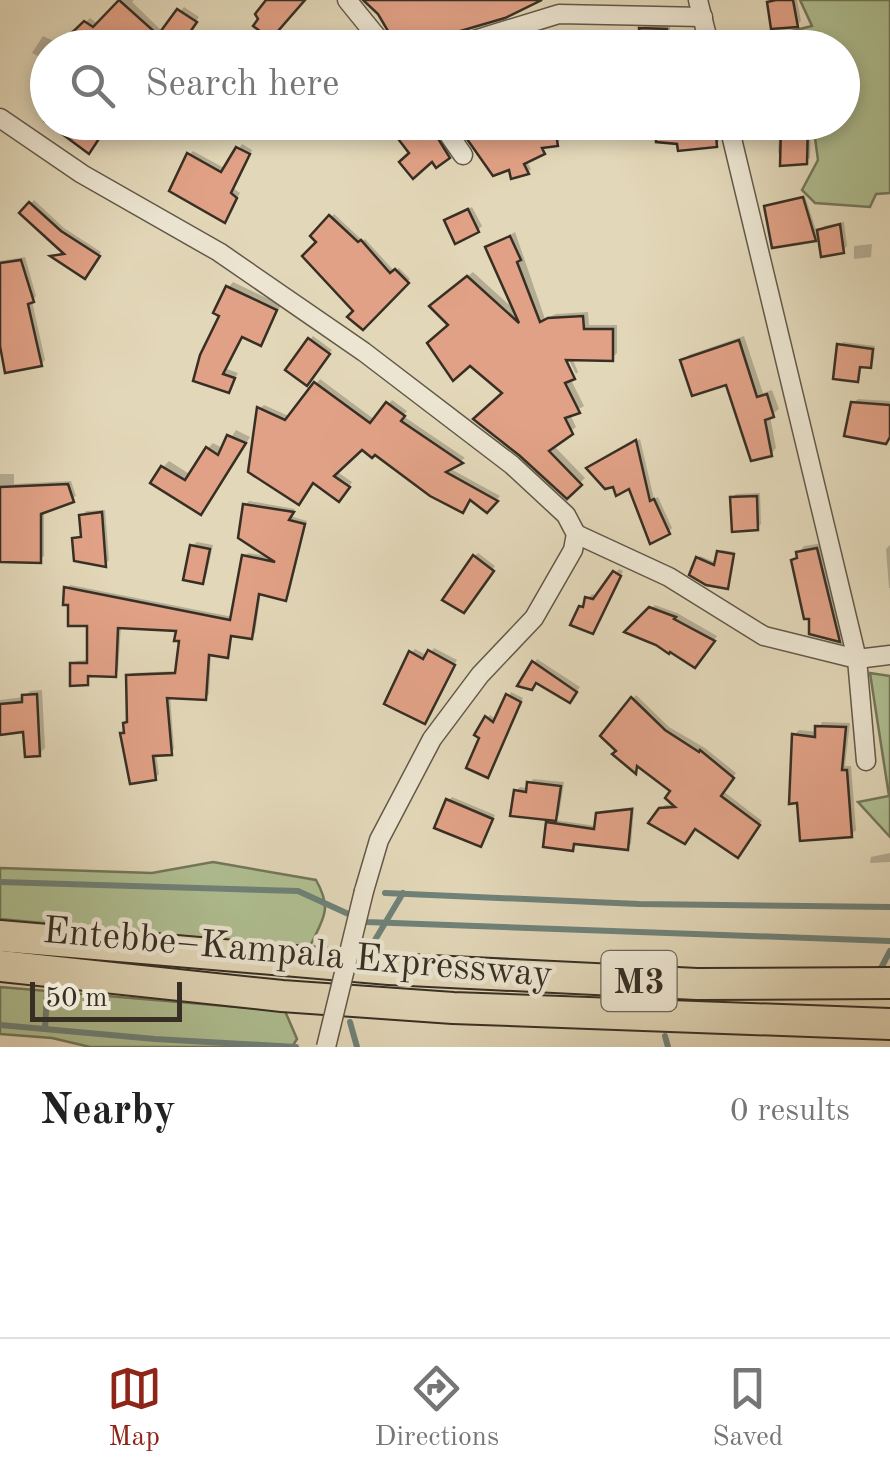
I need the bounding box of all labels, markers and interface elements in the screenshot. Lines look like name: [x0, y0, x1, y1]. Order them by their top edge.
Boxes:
search box: [30, 30, 860, 140]
icon: search: [65, 58, 120, 113]
text: Search here: [145, 66, 340, 104]
street label: Entebbe–Kampala Expressway: [41, 913, 554, 995]
road number: M3: [602, 951, 676, 1011]
scale bar: [30, 977, 182, 1021]
text: 50 m: [45, 985, 108, 1013]
text: Nearby: [40, 1091, 176, 1133]
text: 0 results: [730, 1096, 850, 1128]
tab: Map: [107, 1361, 162, 1456]
tab: Directions: [375, 1361, 499, 1456]
tab: Saved: [712, 1361, 783, 1456]

